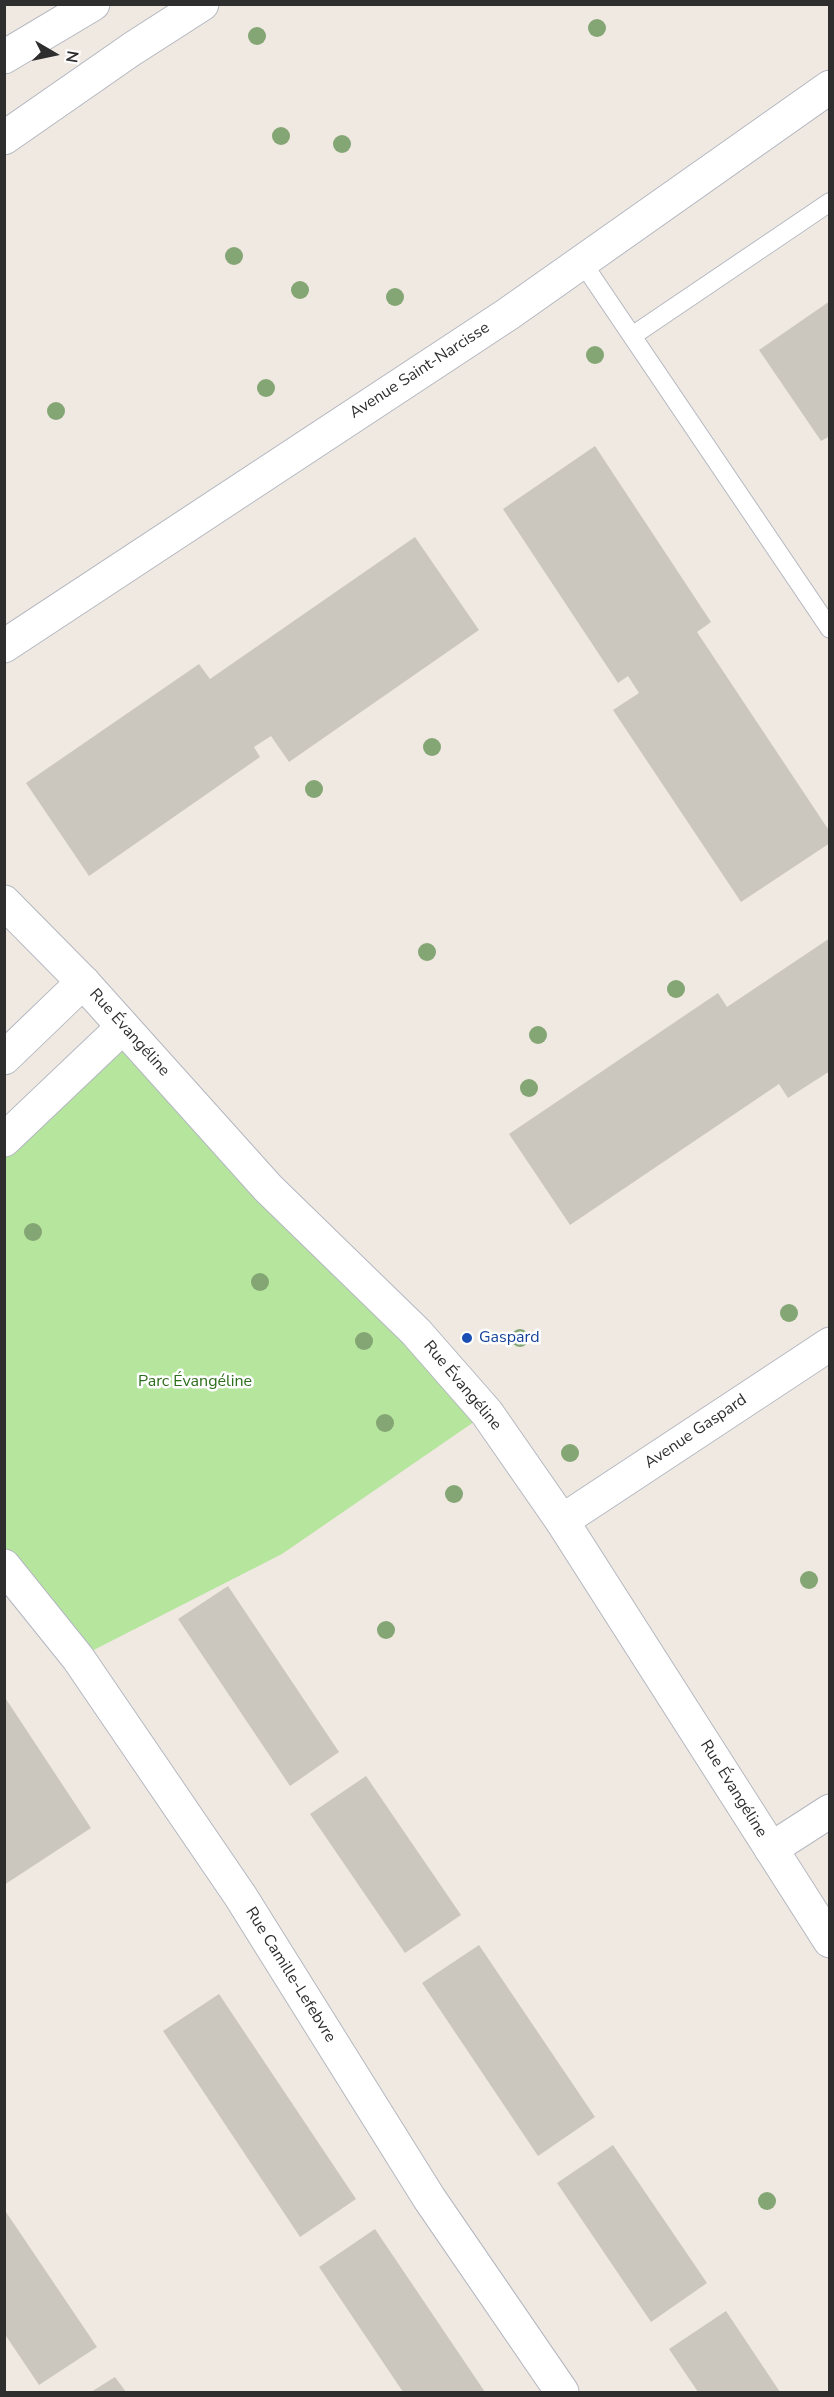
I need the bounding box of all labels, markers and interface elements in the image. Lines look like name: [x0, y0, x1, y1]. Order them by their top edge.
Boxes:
north arrow: [24, 24, 84, 84]
text: N: [60, 49, 84, 64]
street label: Avenue Saint-Narcisse: [346, 319, 494, 423]
street label: Rue Évangéline: [85, 985, 173, 1081]
place label: Gaspard: [479, 1328, 540, 1348]
marker: Gaspard: [460, 1331, 474, 1345]
street label: Rue Évangéline: [419, 1337, 505, 1435]
park label: Parc Évangéline: [138, 1372, 252, 1392]
street label: Avenue Gaspard: [641, 1391, 751, 1473]
street label: Rue Évangéline: [695, 1737, 771, 1841]
street label: Rue Camille-Lefebvre: [241, 1904, 339, 2046]

